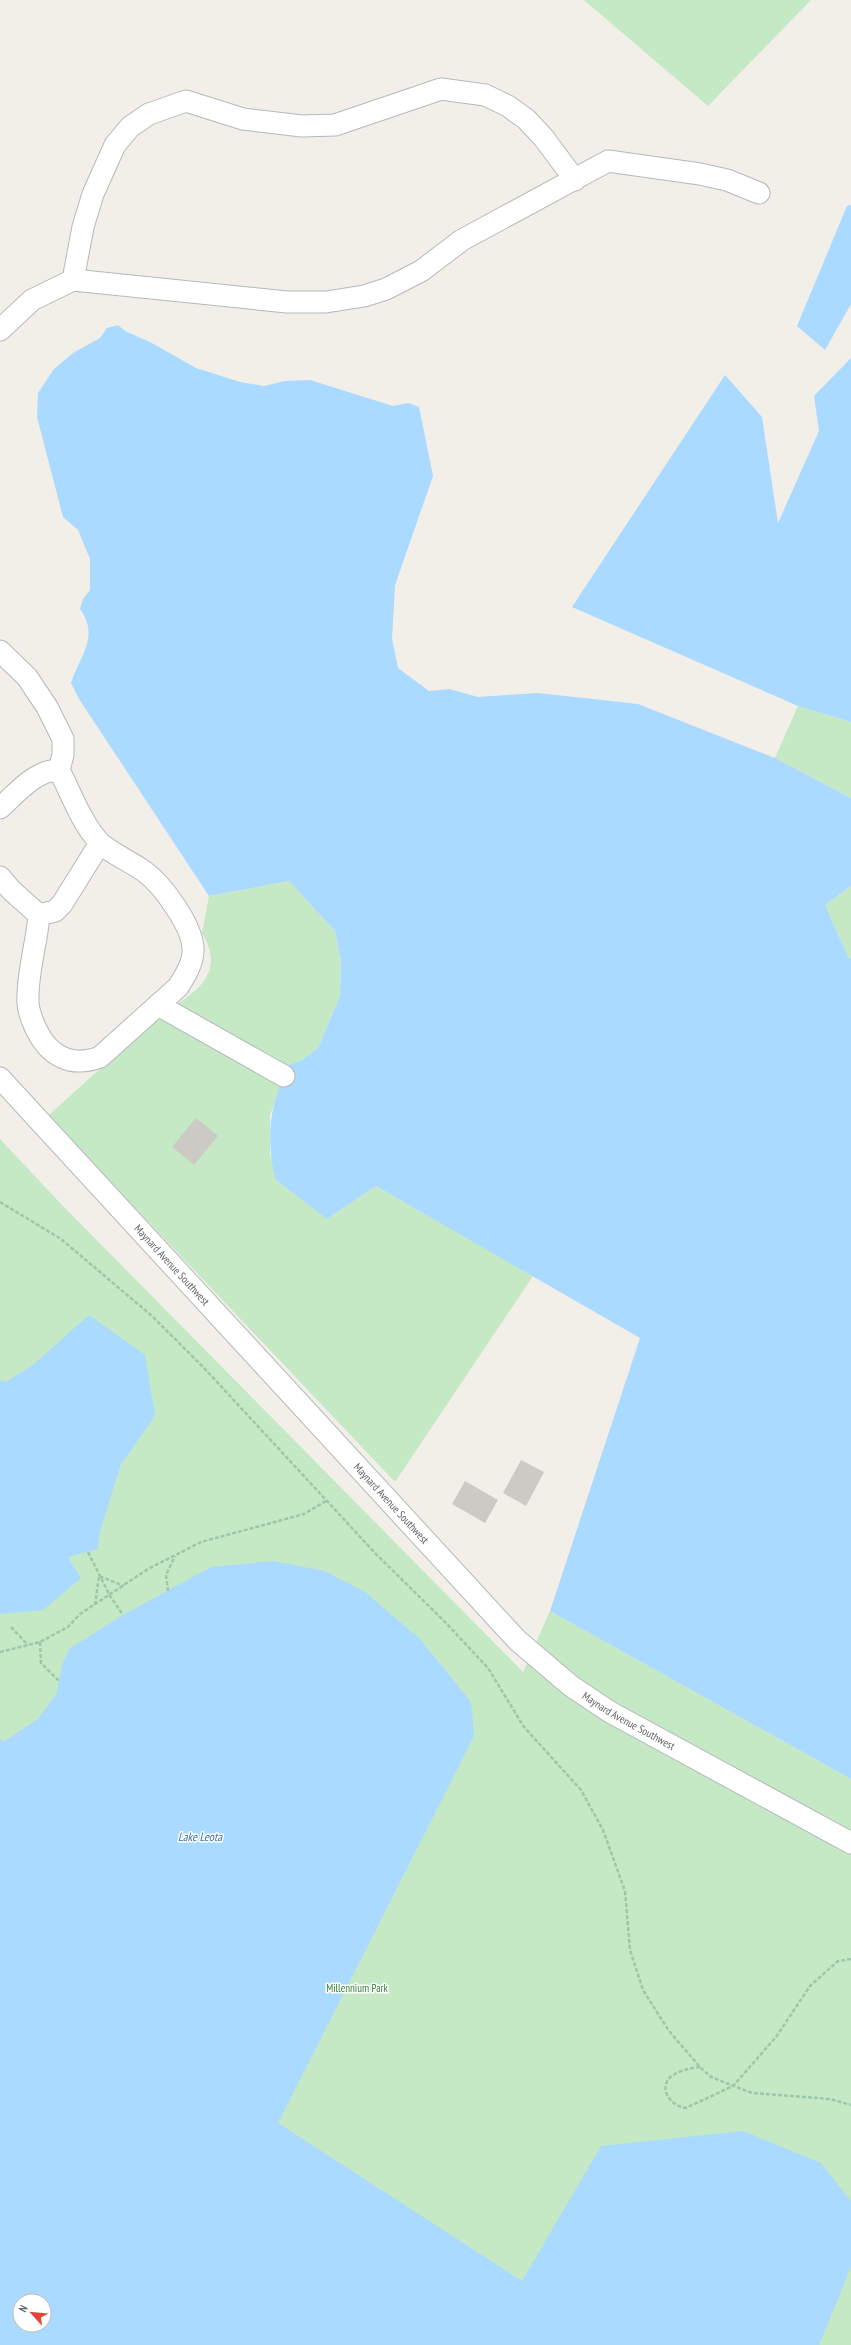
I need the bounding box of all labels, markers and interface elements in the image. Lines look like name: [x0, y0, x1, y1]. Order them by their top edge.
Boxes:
street label: Maynard Avenue Southwest: [131, 1222, 213, 1308]
street label: Maynard Avenue Southwest: [351, 1460, 432, 1547]
street label: Maynard Avenue Southwest: [580, 1689, 677, 1753]
water label: Lake Leota: [178, 1829, 223, 1844]
park label: Millennium Park: [326, 1981, 389, 1995]
north arrow: [12, 2293, 52, 2333]
text: N: [16, 2303, 31, 2314]

